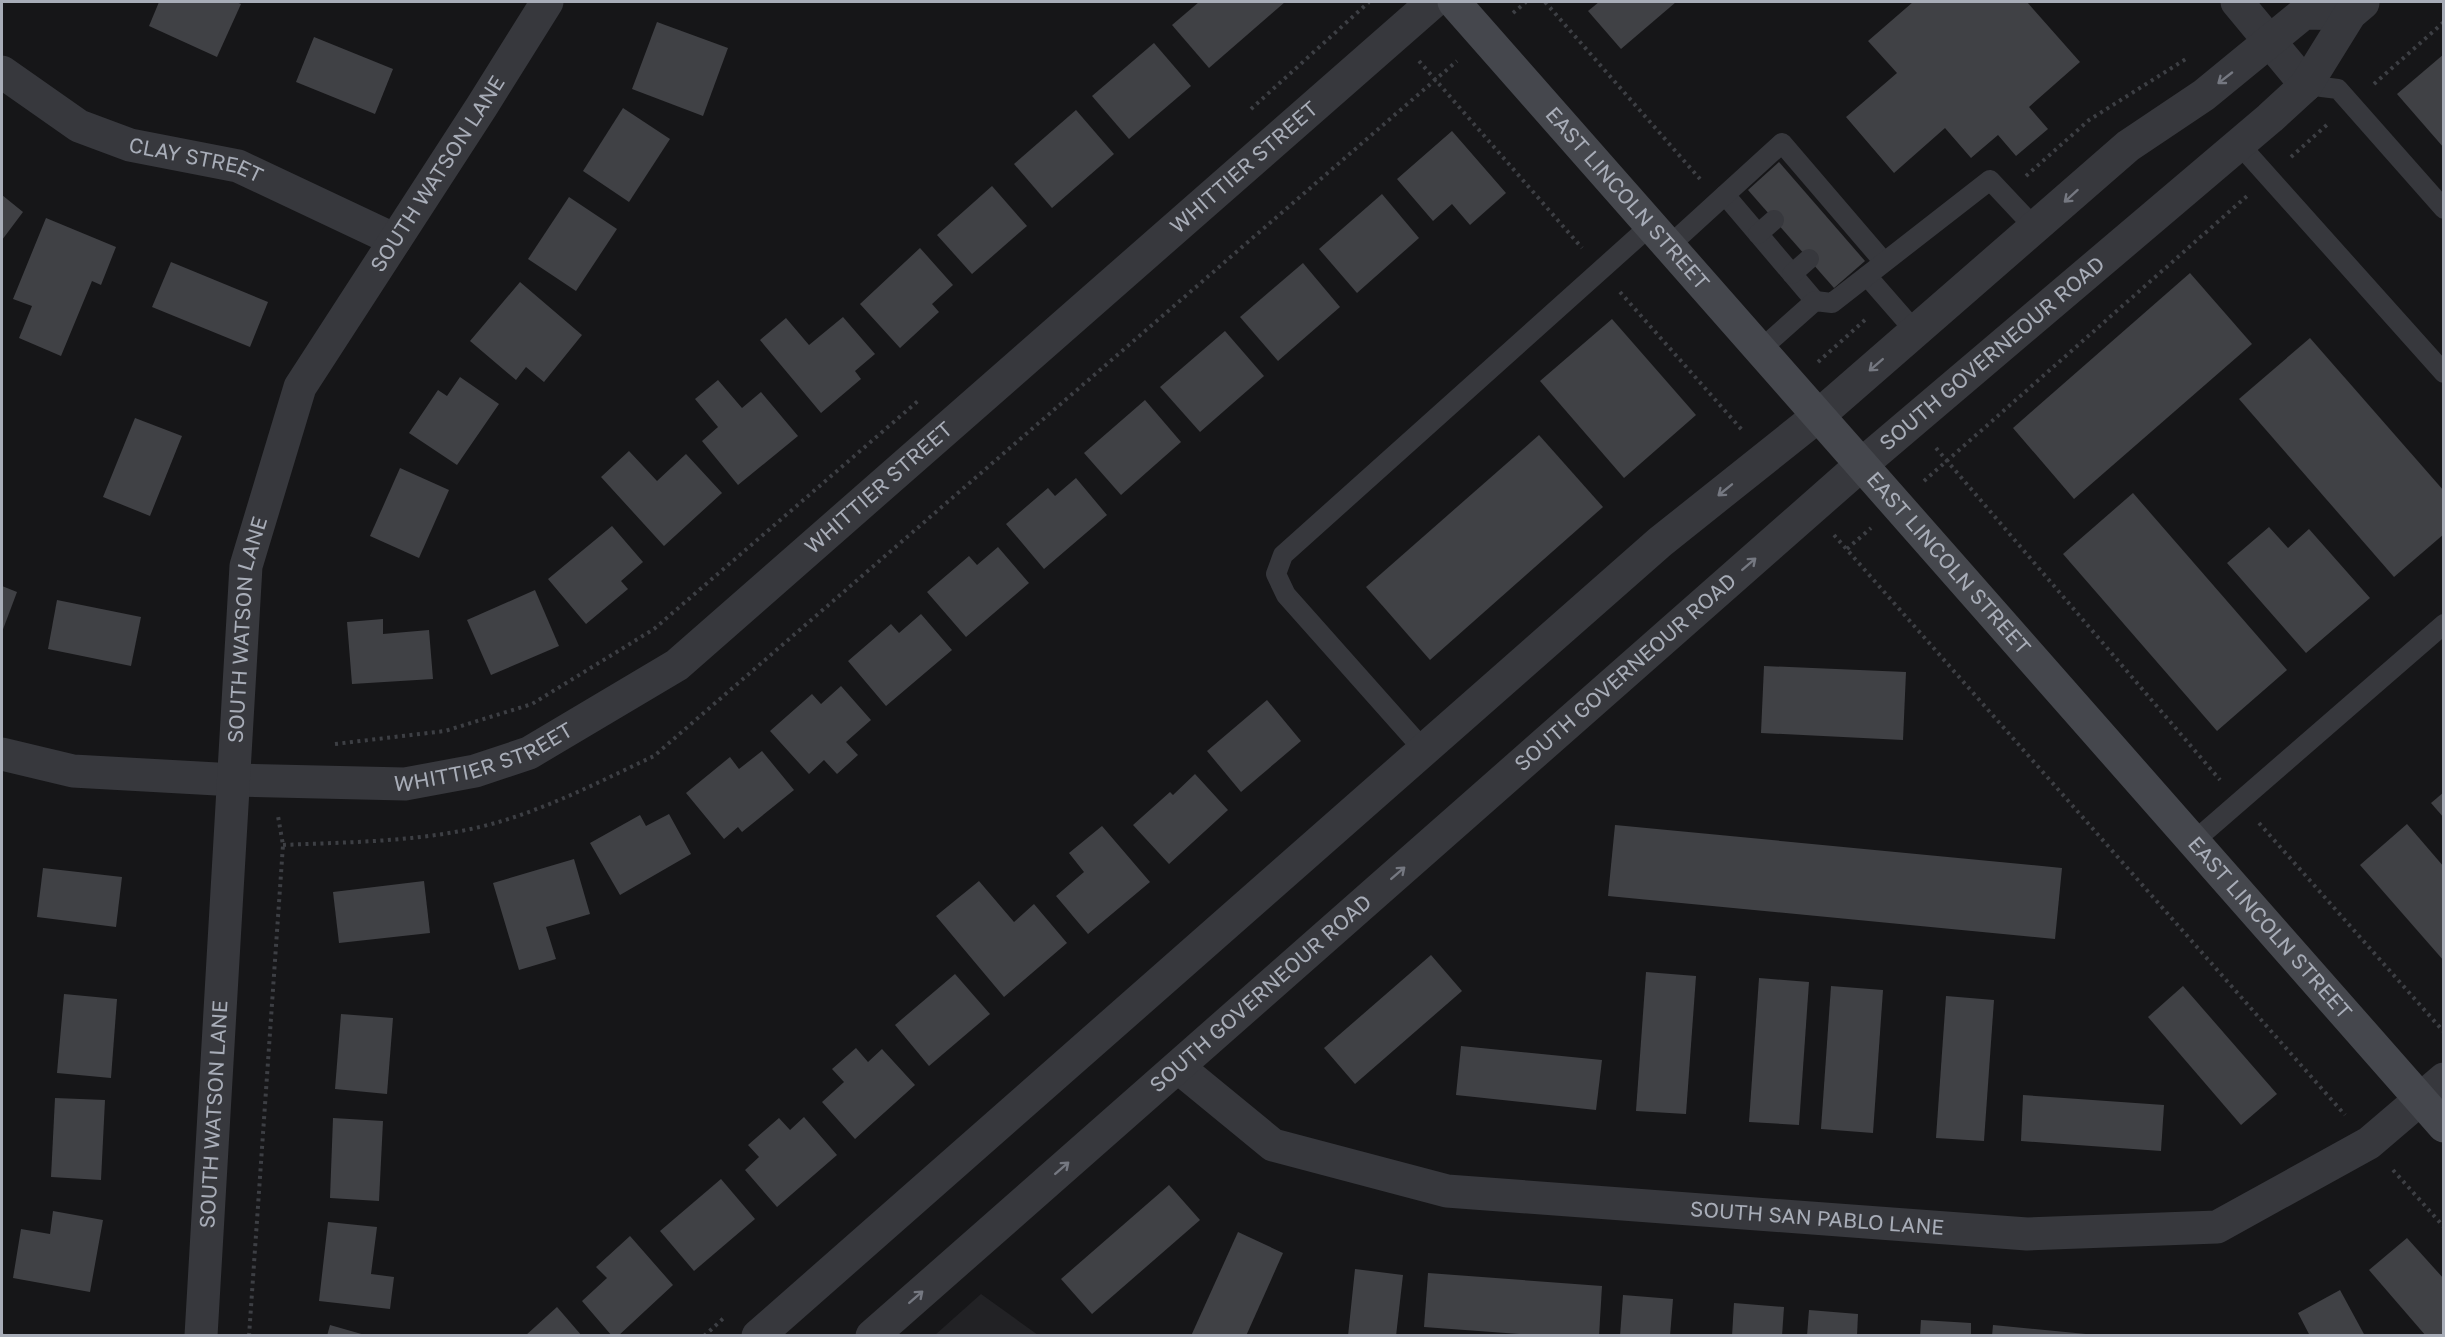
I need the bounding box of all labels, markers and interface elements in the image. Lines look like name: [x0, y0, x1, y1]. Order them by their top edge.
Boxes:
street label: SOUTH WATSON LANE: [364, 70, 510, 276]
one-way arrow: [2218, 71, 2233, 85]
street label: WHITTIER STREET: [1164, 95, 1323, 239]
street label: EAST LINCOLN STREET: [1540, 101, 1715, 295]
street label: CLAY STREET: [127, 131, 267, 188]
one-way arrow: [2063, 189, 2078, 203]
street label: SOUTH GOVERNEOUR ROAD: [1874, 250, 2109, 456]
one-way arrow: [1868, 359, 1884, 372]
street label: WHITTIER STREET: [799, 416, 957, 559]
street label: EAST LINCOLN STREET: [1862, 466, 2037, 660]
one-way arrow: [1718, 483, 1734, 496]
street label: SOUTH WATSON LANE: [222, 513, 272, 744]
one-way arrow: [1741, 557, 1756, 571]
street label: SOUTH GOVERNEOUR ROAD: [1509, 567, 1741, 776]
street label: WHITTIER STREET: [393, 716, 577, 796]
street label: EAST LINCOLN STREET: [2183, 831, 2358, 1024]
one-way arrow: [1390, 866, 1405, 880]
street label: SOUTH GOVERNEOUR ROAD: [1144, 888, 1376, 1097]
street label: SOUTH WATSON LANE: [193, 1000, 233, 1229]
one-way arrow: [1054, 1161, 1069, 1175]
street label: SOUTH SAN PABLO LANE: [1689, 1195, 1945, 1240]
one-way arrow: [908, 1290, 923, 1304]

